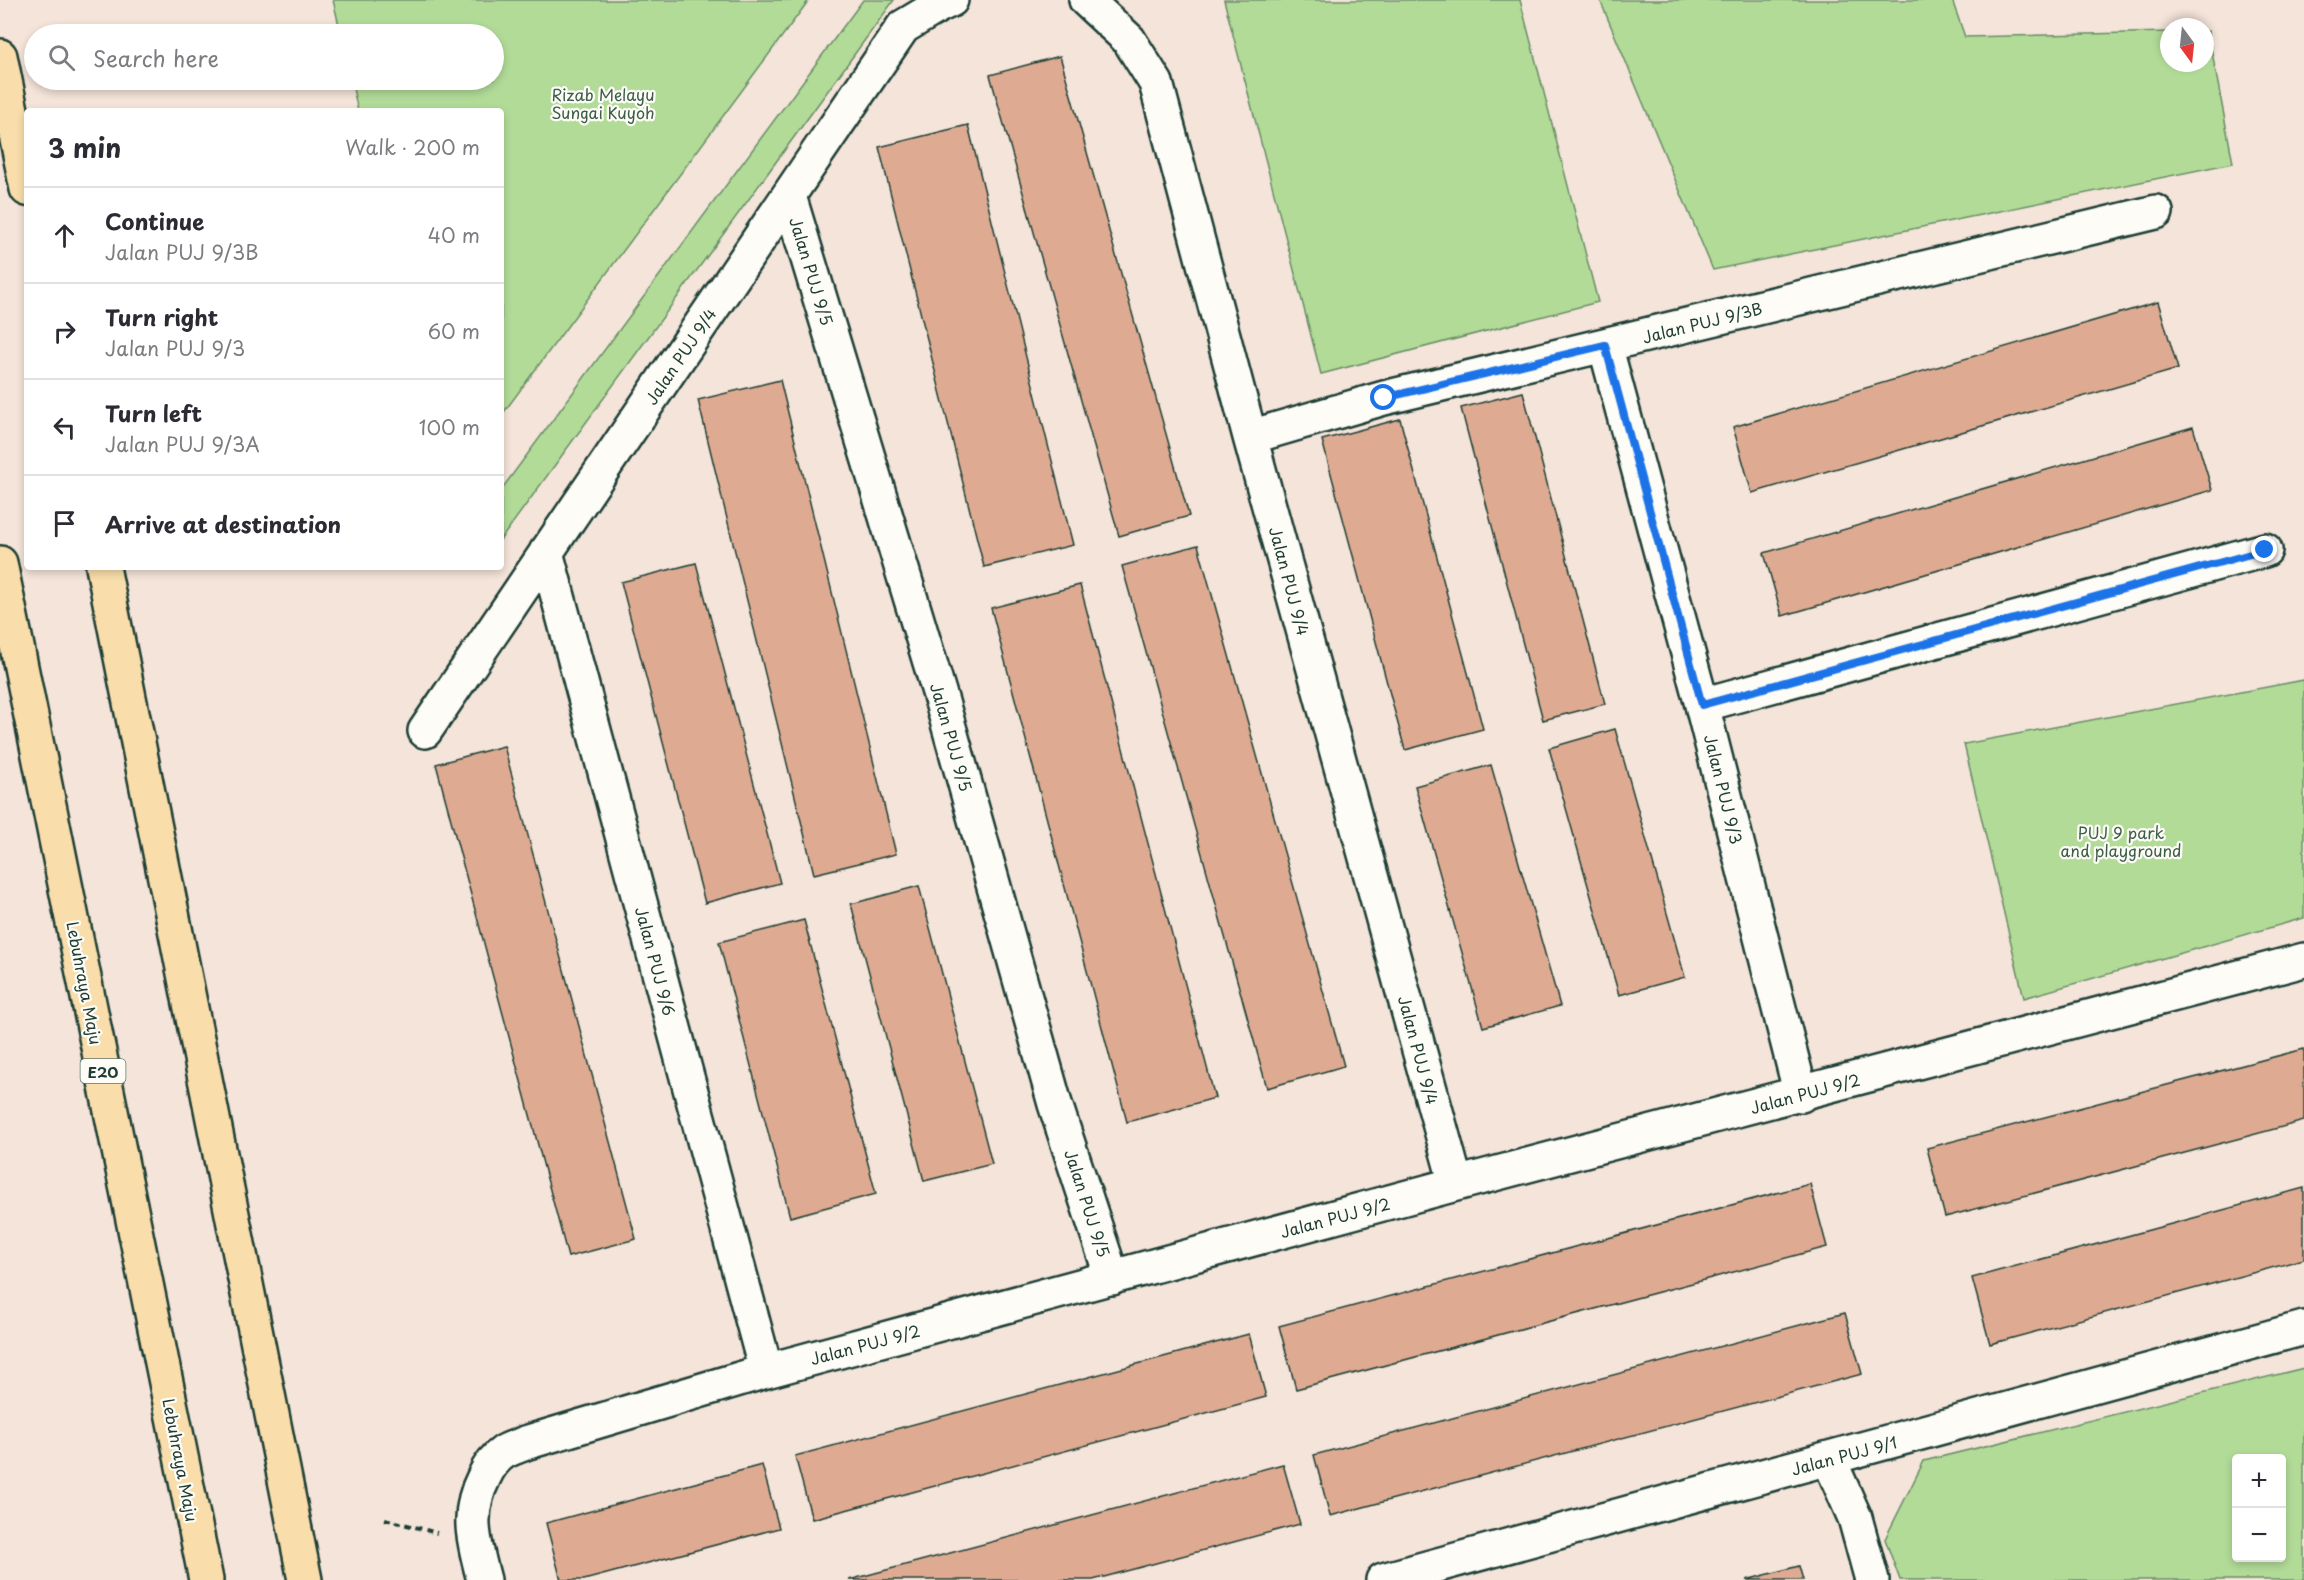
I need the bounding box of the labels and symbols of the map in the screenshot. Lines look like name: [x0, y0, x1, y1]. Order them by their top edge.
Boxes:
north arrow: [2160, 18, 2214, 72]
park label: Rizab Melayu Sungai Kuyoh: [551, 82, 655, 124]
street label: Jalan PUJ 9/5: [784, 214, 840, 328]
street label: Jalan PUJ 9/3B: [1640, 296, 1764, 348]
street label: Jalan PUJ 9/4: [639, 303, 721, 409]
route start: [1370, 384, 1396, 410]
street label: Jalan PUJ 9/4: [1264, 524, 1316, 638]
route end: [2251, 536, 2277, 562]
street label: Jalan PUJ 9/5: [925, 680, 979, 794]
street label: Jalan PUJ 9/3: [1699, 732, 1749, 846]
park label: PUJ 9 park and playground: [2061, 820, 2181, 862]
street label: Jalan PUJ 9/6: [630, 904, 682, 1018]
street label: Lebuhraya Maju: [61, 919, 109, 1047]
street label: Jalan PUJ 9/4: [1393, 993, 1445, 1107]
road number: E20: [80, 1059, 126, 1083]
street label: Jalan PUJ 9/2: [1747, 1067, 1863, 1119]
street label: Jalan PUJ 9/5: [1059, 1146, 1117, 1260]
street label: Jalan PUJ 9/2: [1277, 1191, 1393, 1243]
street label: Jalan PUJ 9/2: [807, 1318, 923, 1370]
street label: Lebuhraya Maju: [157, 1396, 205, 1524]
street label: Jalan PUJ 9/1: [1788, 1429, 1900, 1481]

